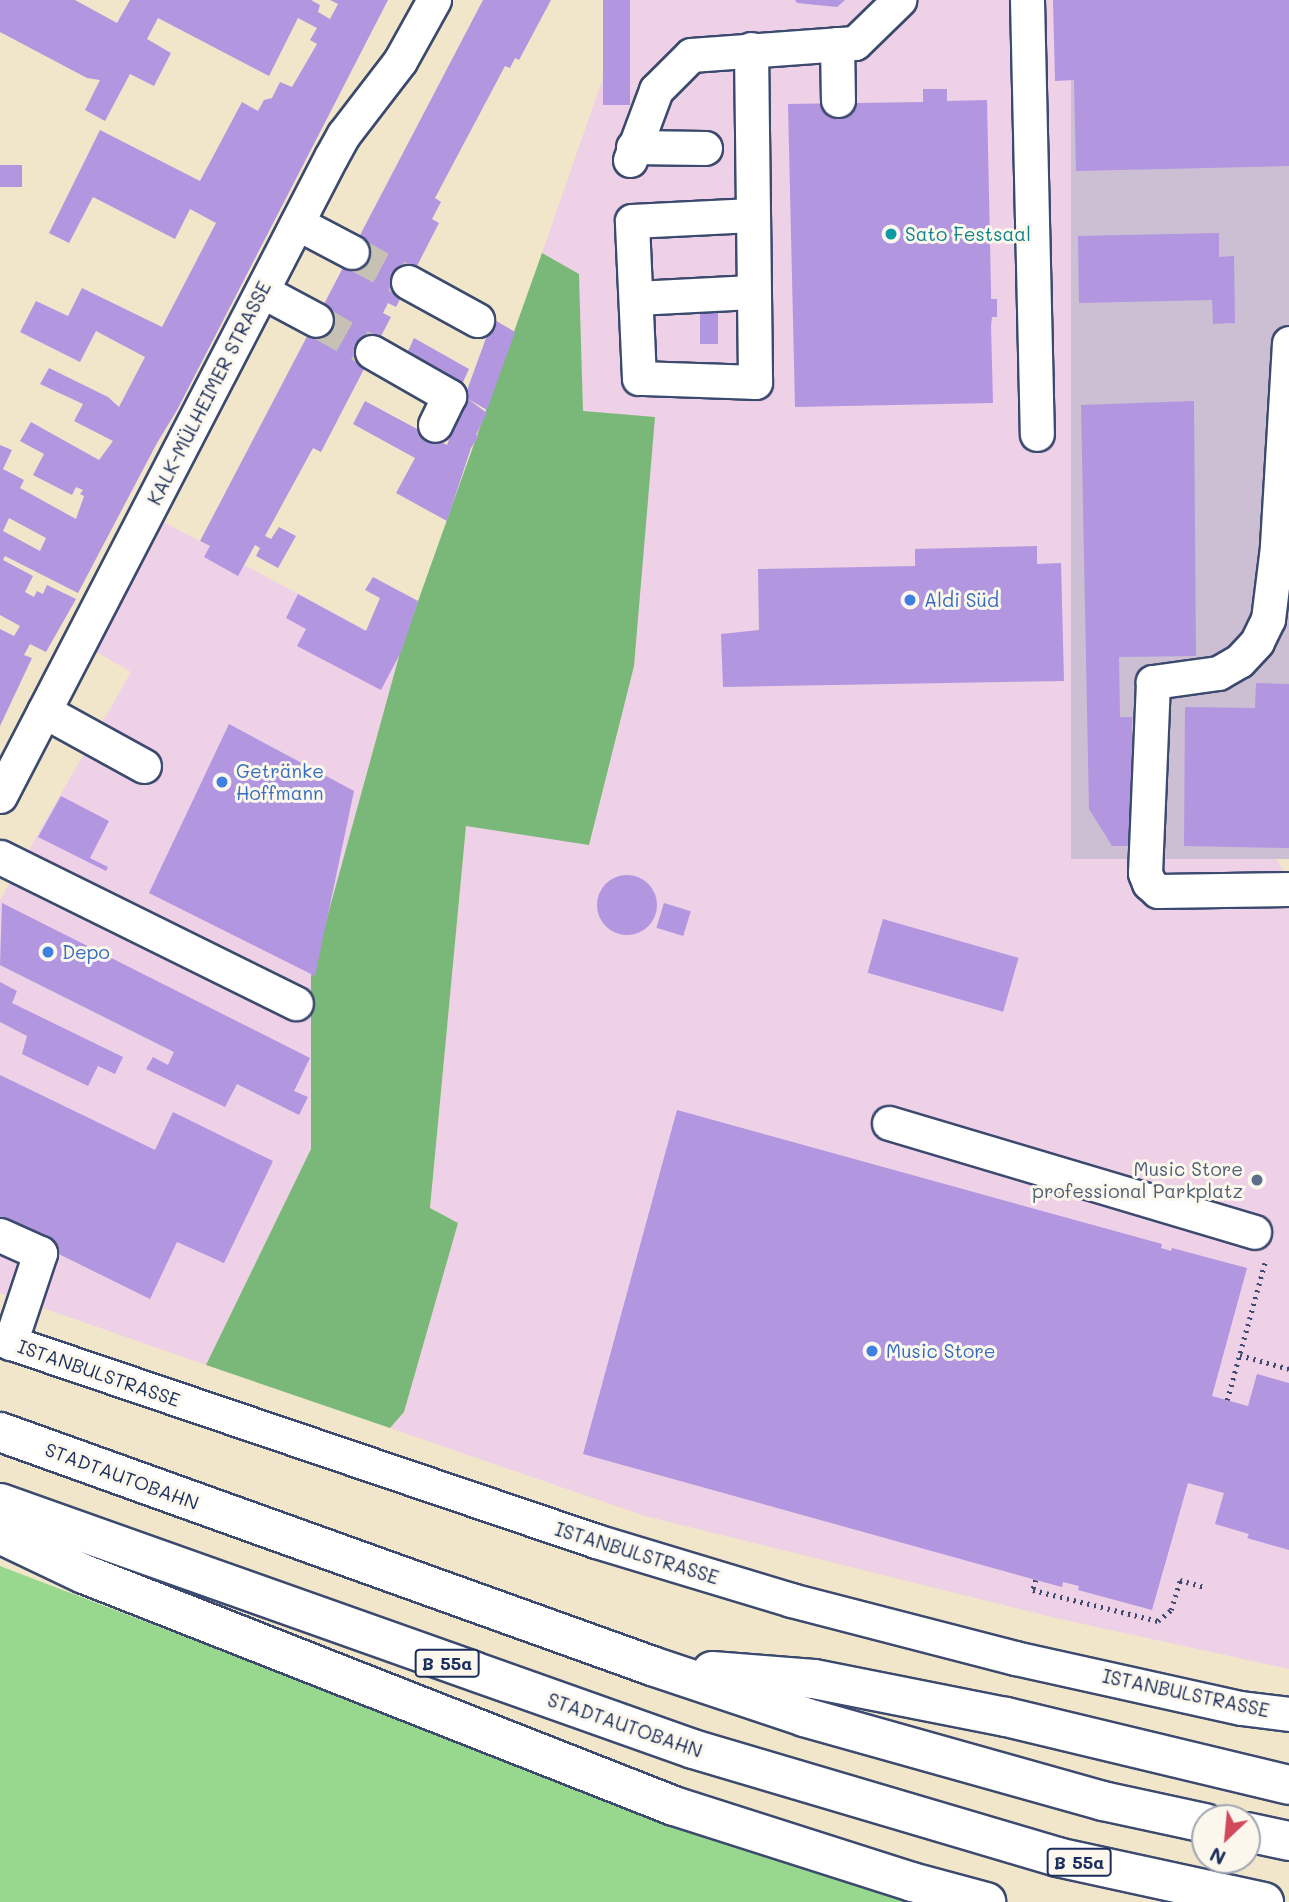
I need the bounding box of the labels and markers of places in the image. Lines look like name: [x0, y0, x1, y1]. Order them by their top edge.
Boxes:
place label: Sato Festsaal: [905, 223, 1031, 245]
marker: Sato Festsaal: [883, 226, 899, 242]
place label: Aldi Süd: [924, 589, 999, 611]
marker: Aldi Süd: [902, 592, 918, 608]
place label: Getränke Hoffmann: [236, 760, 324, 804]
marker: Getränke Hoffmann: [214, 774, 230, 790]
place label: Depo: [62, 941, 110, 963]
marker: Depo: [40, 944, 56, 960]
place label: Music Store professional Parkplatz: [1032, 1158, 1243, 1202]
marker: Music Store professional Parkplatz: [1249, 1172, 1265, 1188]
place label: Music Store: [886, 1340, 995, 1362]
marker: Music Store: [864, 1343, 880, 1359]

